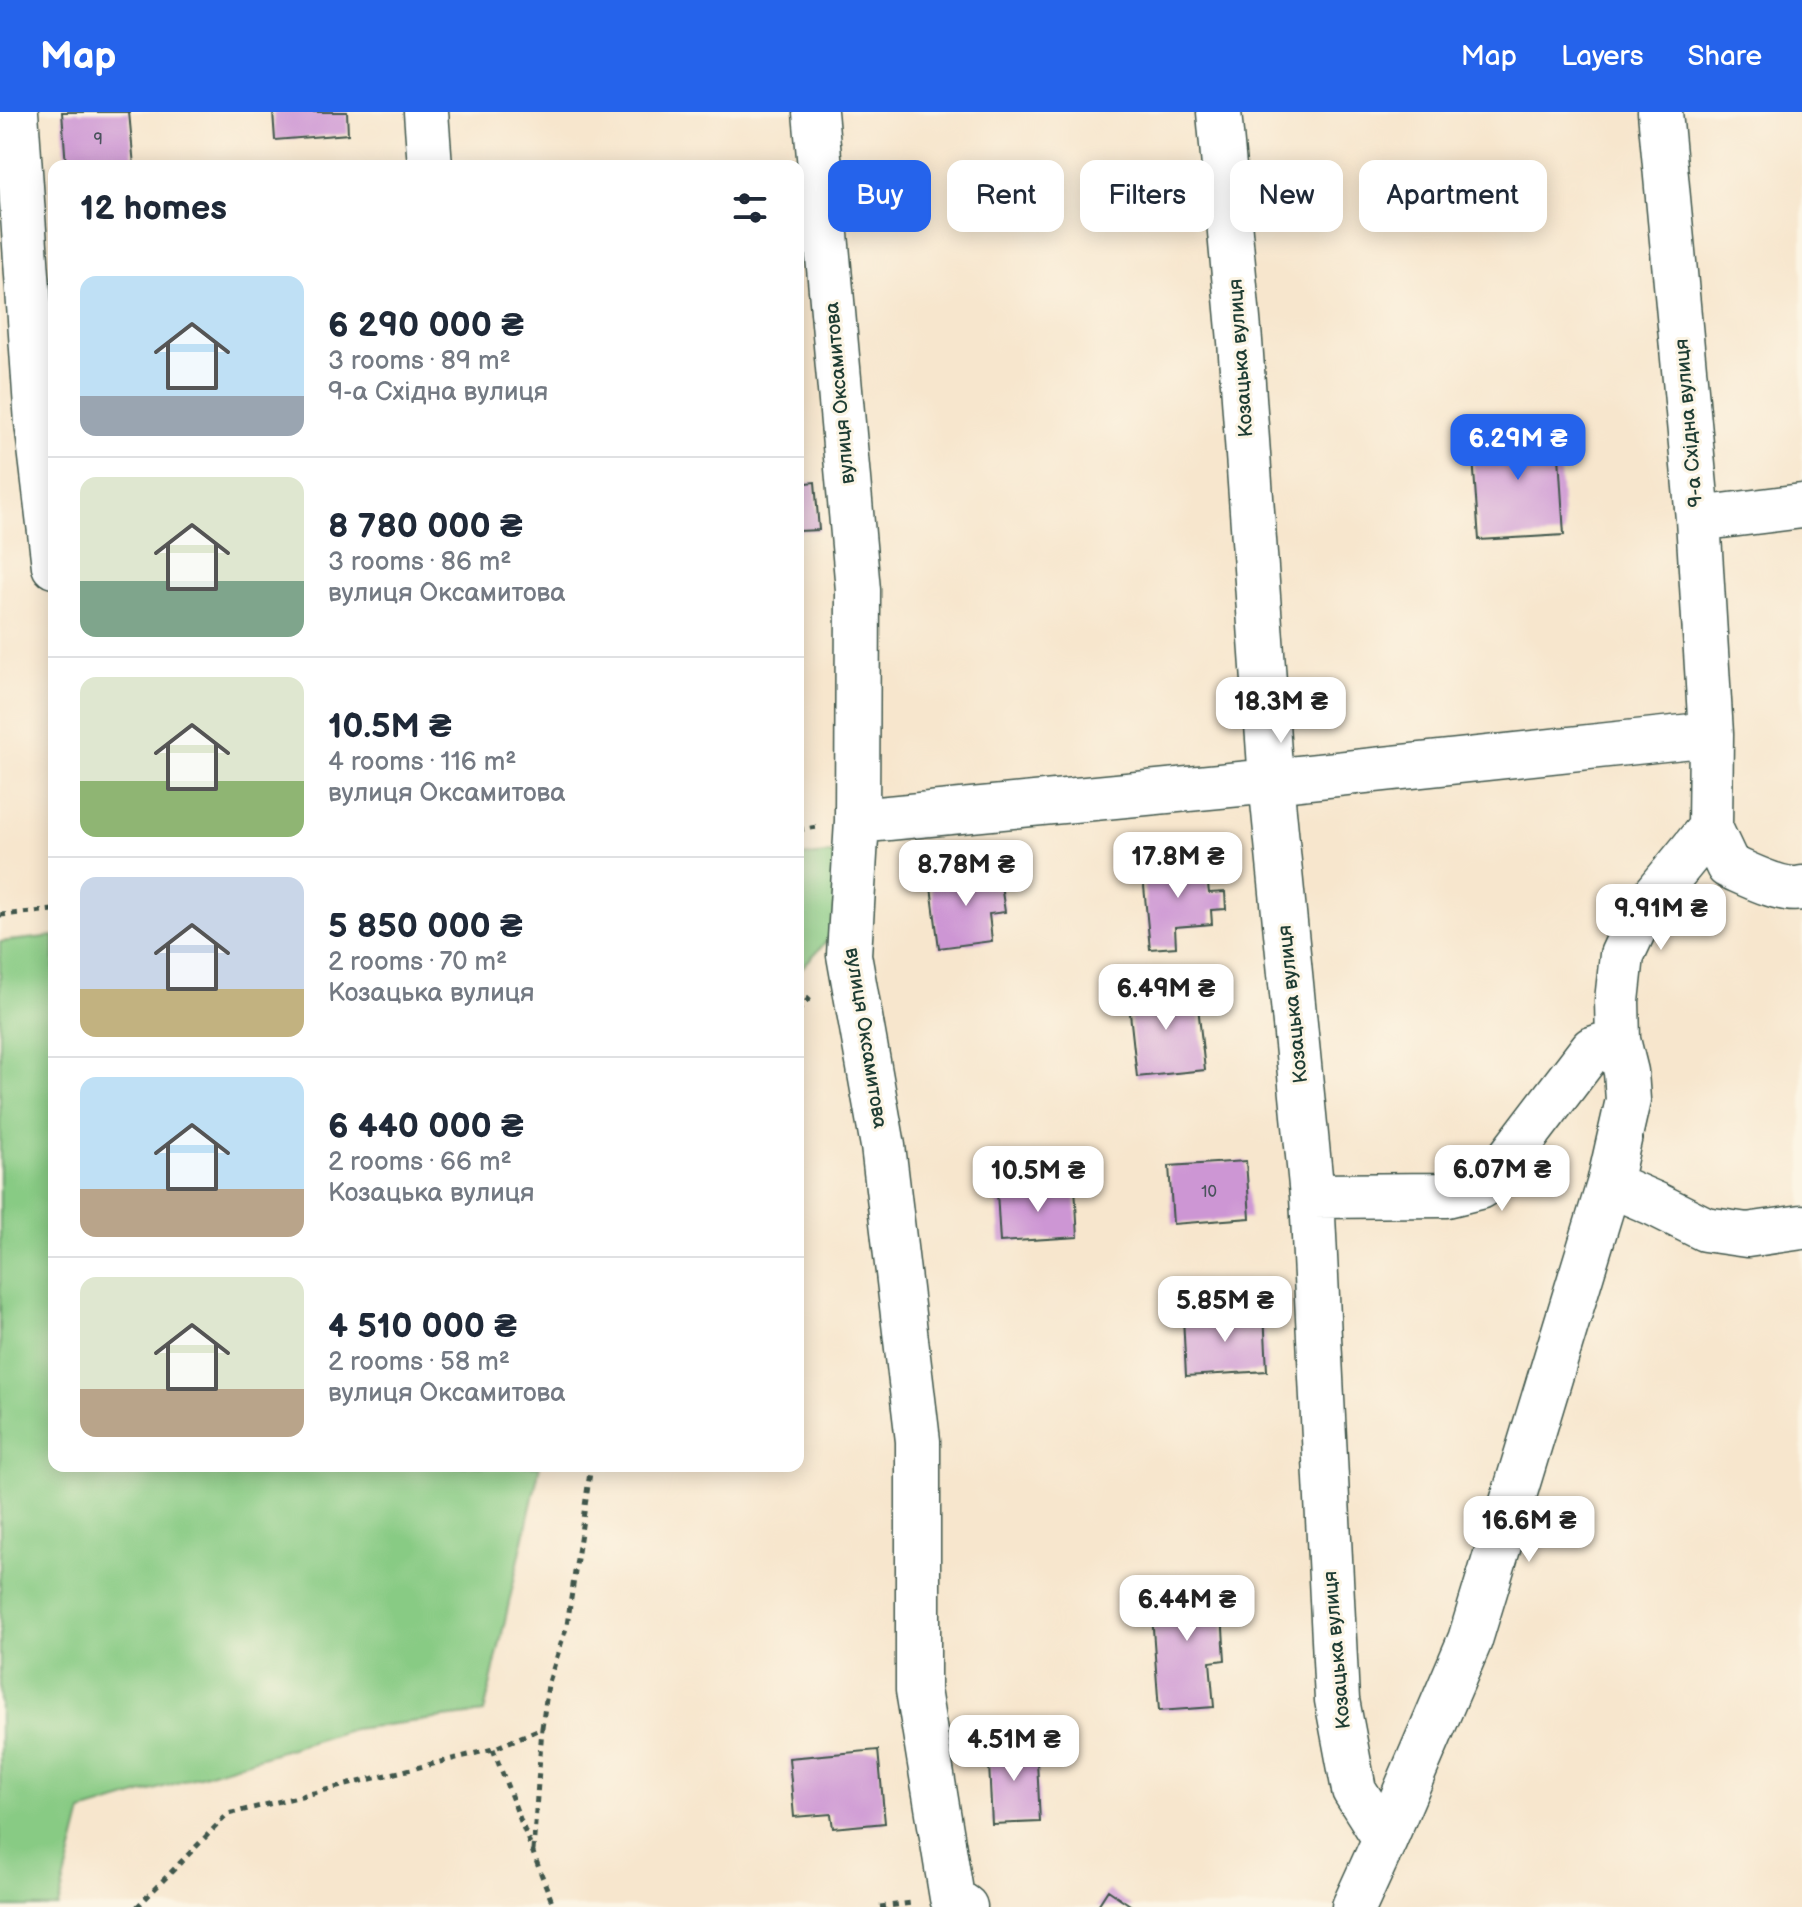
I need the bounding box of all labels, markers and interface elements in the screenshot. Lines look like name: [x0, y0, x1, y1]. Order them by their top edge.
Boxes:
text: Map: [40, 34, 116, 79]
text: Map: [1461, 40, 1517, 73]
text: Layers: [1561, 40, 1644, 73]
text: Share: [1688, 40, 1762, 73]
house number: 9: [93, 130, 103, 149]
chip: Buy: [828, 160, 931, 232]
chip: Rent: [947, 160, 1064, 232]
chip: Filters: [1080, 160, 1214, 232]
chip: New: [1230, 160, 1343, 232]
chip: Apartment: [1359, 160, 1547, 232]
icon: filters: [728, 186, 772, 230]
text: 12 homes: [80, 188, 227, 229]
street label: Козацька вулиця: [1223, 278, 1259, 438]
street label: вулиця Оксамитова: [820, 301, 860, 485]
text: 6 290 000 ₴: [328, 305, 524, 346]
icon: home: [144, 308, 240, 404]
street label: 9-а Східна вулиця: [1670, 338, 1708, 508]
text: 3 rooms · 89 m²: [328, 346, 511, 377]
text: 9-а Східна вулиця: [328, 377, 548, 408]
pin: 6.29M ₴: [1444, 414, 1592, 482]
text: 6.29M ₴: [1468, 424, 1568, 455]
text: 8 780 000 ₴: [328, 506, 523, 547]
icon: home: [144, 509, 240, 605]
text: 3 rooms · 86 m²: [328, 547, 512, 578]
text: вулиця Оксамитова: [328, 578, 566, 609]
pin: 18.3M ₴: [1207, 677, 1355, 745]
text: 18.3M ₴: [1234, 687, 1328, 718]
text: 10.5M ₴: [328, 706, 452, 747]
icon: home: [144, 709, 240, 805]
text: 4 rooms · 116 m²: [328, 747, 516, 778]
text: вулиця Оксамитова: [328, 778, 566, 809]
pin: 17.8M ₴: [1104, 832, 1252, 900]
pin: 8.78M ₴: [892, 840, 1040, 908]
text: 17.8M ₴: [1131, 842, 1225, 873]
text: 8.78M ₴: [917, 850, 1015, 881]
pin: 9.91M ₴: [1587, 884, 1735, 952]
text: 9.91M ₴: [1614, 894, 1708, 925]
text: 5 850 000 ₴: [328, 906, 523, 947]
icon: home: [144, 909, 240, 1005]
street label: Козацька вулиця: [1273, 924, 1313, 1084]
street label: вулиця Оксамитова: [840, 946, 892, 1130]
text: 2 rooms · 70 m²: [328, 947, 507, 978]
pin: 6.49M ₴: [1092, 964, 1240, 1032]
text: 6.49M ₴: [1117, 974, 1215, 1005]
text: Козацька вулиця: [328, 978, 535, 1009]
text: 6 440 000 ₴: [328, 1106, 524, 1147]
icon: home: [144, 1109, 240, 1205]
pin: 6.07M ₴: [1428, 1145, 1576, 1213]
pin: 10.5M ₴: [964, 1146, 1112, 1214]
text: 2 rooms · 66 m²: [328, 1147, 512, 1178]
text: 6.07M ₴: [1453, 1155, 1551, 1186]
text: 10.5M ₴: [991, 1156, 1085, 1187]
text: Козацька вулиця: [328, 1178, 535, 1209]
house number: 10: [1201, 1183, 1217, 1202]
pin: 5.85M ₴: [1151, 1276, 1299, 1344]
text: 5.85M ₴: [1176, 1286, 1274, 1317]
text: 4 510 000 ₴: [328, 1306, 517, 1347]
icon: home: [144, 1309, 240, 1405]
text: 2 rooms · 58 m²: [328, 1347, 510, 1378]
text: вулиця Оксамитова: [328, 1378, 566, 1409]
pin: 16.6M ₴: [1455, 1496, 1603, 1564]
text: 16.6M ₴: [1482, 1506, 1576, 1537]
street label: Козацька вулиця: [1318, 1570, 1356, 1730]
pin: 6.44M ₴: [1113, 1575, 1261, 1643]
text: 6.44M ₴: [1138, 1585, 1236, 1616]
pin: 4.51M ₴: [940, 1715, 1088, 1783]
text: 4.51M ₴: [967, 1725, 1061, 1756]

